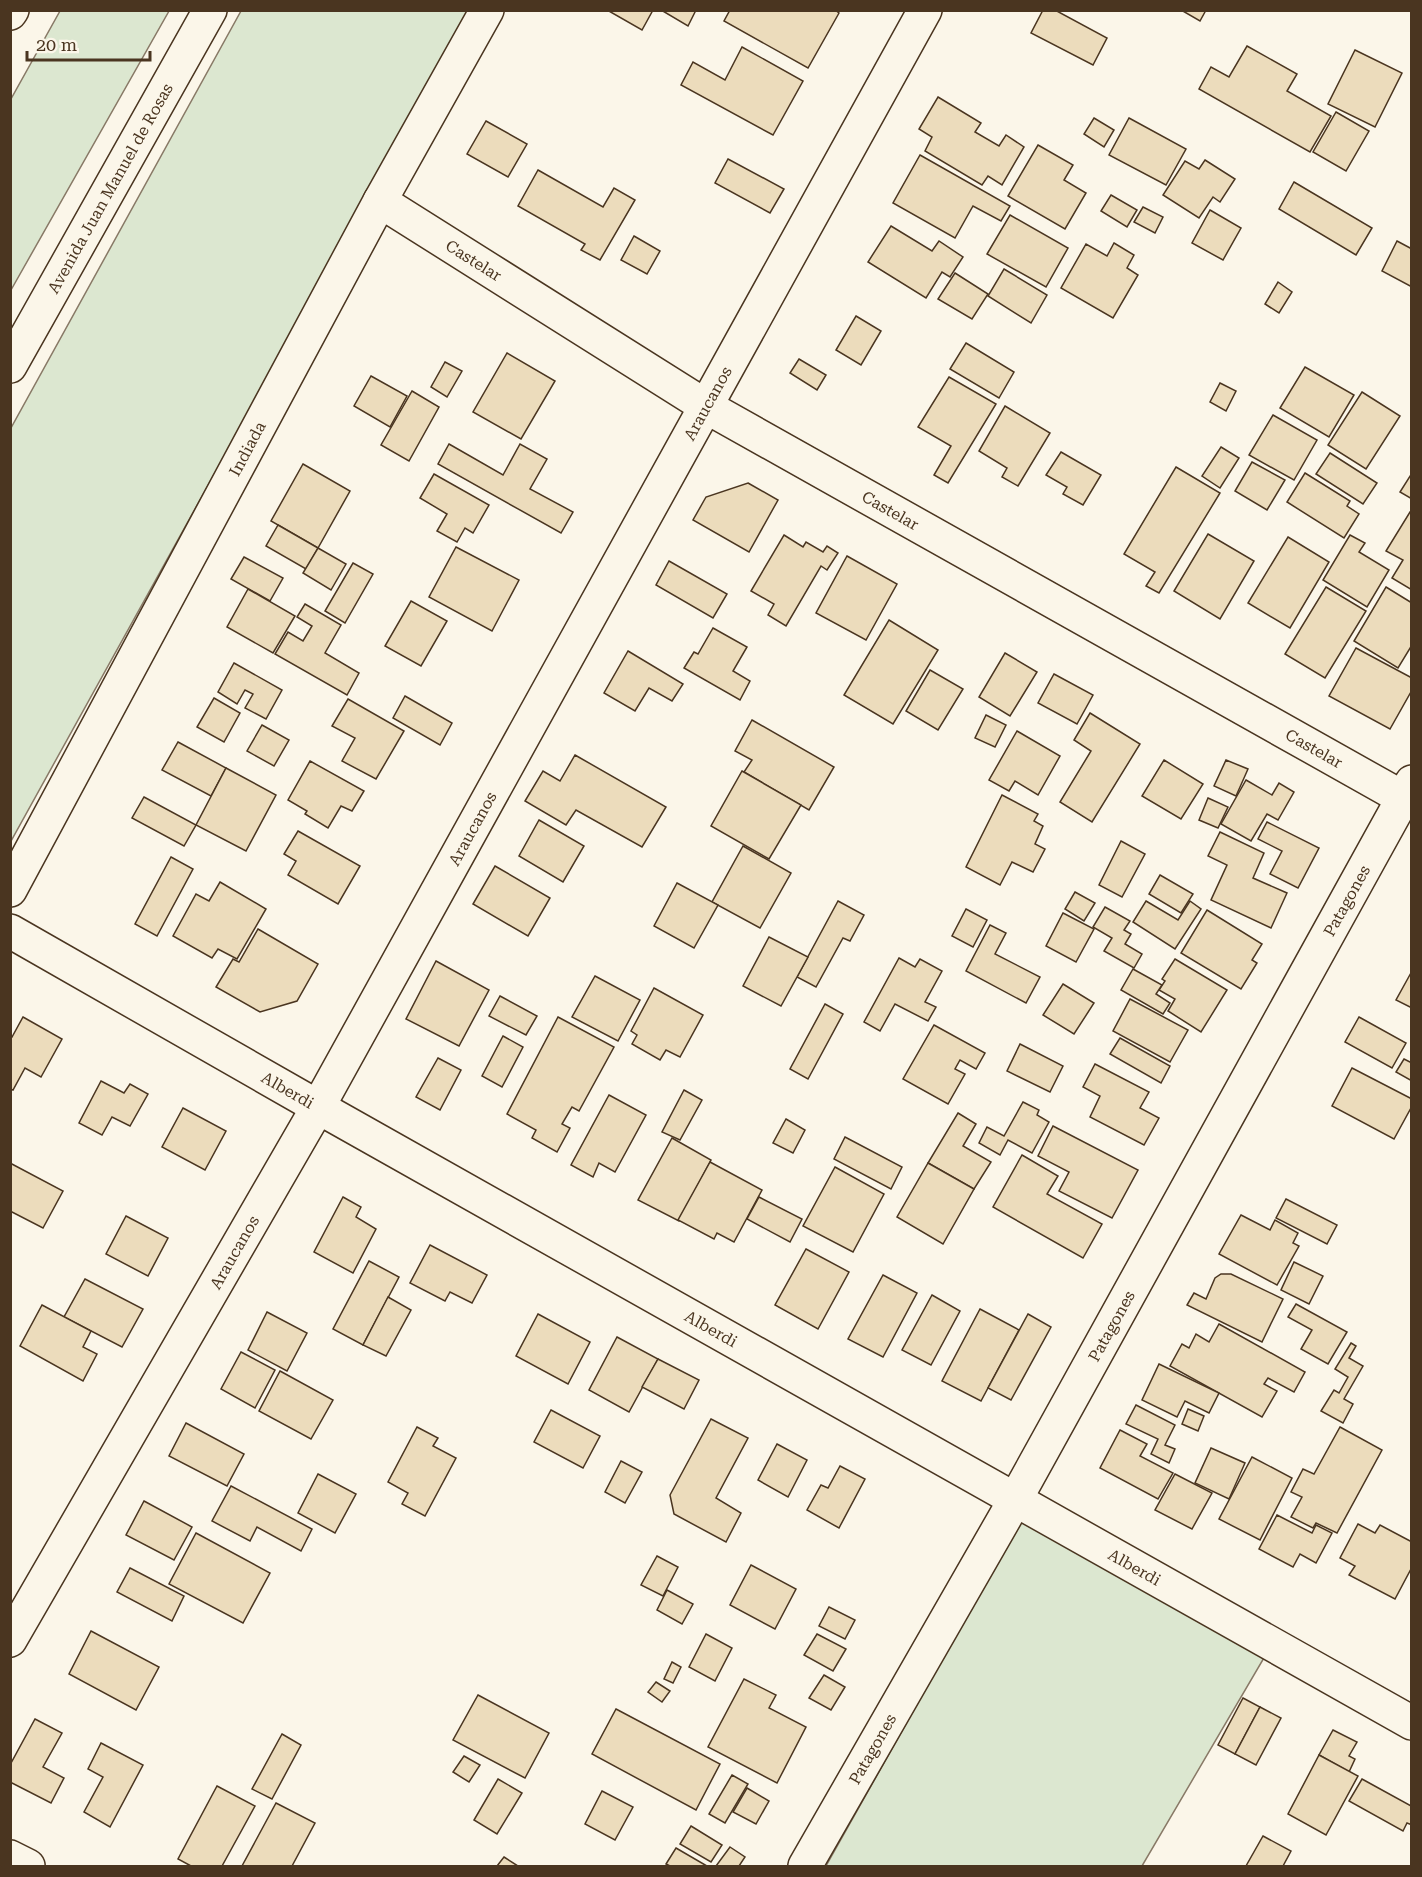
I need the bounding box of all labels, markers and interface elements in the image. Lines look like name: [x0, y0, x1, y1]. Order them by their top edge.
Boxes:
scale bar: [27, 24, 150, 62]
text: 20 m: [36, 34, 77, 55]
street label: Avenida Juan Manuel de Rosas: [43, 79, 177, 297]
street label: Castelar: [442, 235, 506, 285]
street label: Araucanos: [679, 363, 736, 443]
street label: Indiada: [225, 418, 270, 479]
street label: Castelar: [859, 487, 923, 534]
street label: Castelar: [1282, 725, 1347, 772]
street label: Araucanos: [444, 788, 500, 869]
street label: Patagones: [1319, 861, 1374, 939]
street label: Alberdi: [258, 1067, 317, 1112]
street label: Araucanos: [206, 1212, 263, 1292]
street label: Patagones: [1084, 1287, 1139, 1365]
street label: Alberdi: [682, 1306, 741, 1351]
street label: Alberdi: [1105, 1545, 1164, 1589]
street label: Patagones: [844, 1710, 900, 1788]

